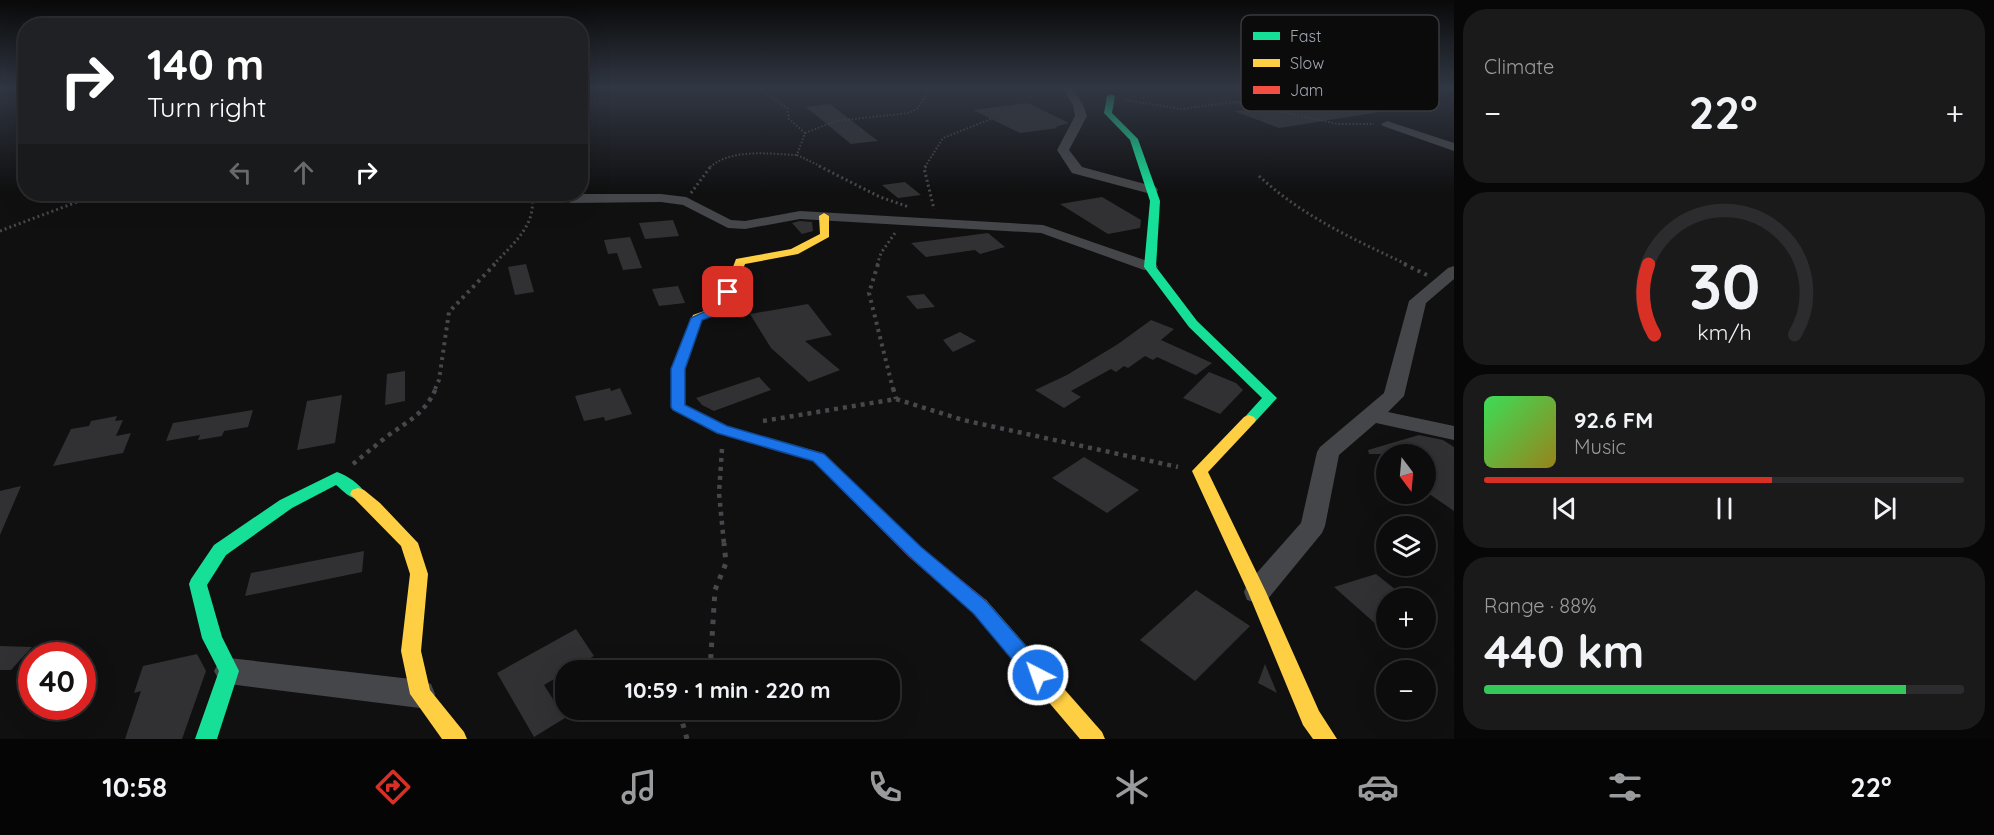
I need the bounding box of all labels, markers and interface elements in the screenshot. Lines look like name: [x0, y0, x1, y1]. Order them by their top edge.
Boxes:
legend: [1241, 15, 1439, 111]
text: Fast: [1290, 26, 1321, 46]
text: 140 m: [147, 38, 264, 91]
icon: right: [48, 42, 126, 120]
text: Slow: [1290, 53, 1324, 73]
text: Climate: [1484, 54, 1554, 79]
text: Jam: [1290, 80, 1323, 100]
text: 22°: [1689, 84, 1758, 140]
text: Turn right: [147, 90, 266, 124]
text: −: [1484, 92, 1501, 133]
text: +: [1945, 92, 1964, 133]
icon: left: [224, 156, 257, 189]
icon: ahead: [287, 156, 320, 189]
icon: right: [350, 156, 383, 189]
text: 30: [1688, 247, 1760, 325]
pin: [702, 266, 753, 317]
icon: arrive: [711, 275, 744, 308]
text: km/h: [1697, 320, 1751, 346]
text: 92.6 FM: [1574, 406, 1653, 434]
text: Music: [1574, 434, 1626, 459]
north arrow: [1376, 444, 1436, 504]
map controls: [1376, 444, 1436, 720]
icon: previous: [1548, 492, 1581, 525]
icon: pause: [1708, 492, 1741, 525]
icon: next: [1868, 492, 1901, 525]
button: layers: [1376, 516, 1436, 576]
button: +: [1376, 588, 1436, 648]
text: Range · 88%: [1484, 593, 1596, 618]
text: 440 km: [1484, 623, 1644, 679]
speed limit sign: 40: [18, 642, 96, 720]
position arrow: [1006, 643, 1070, 707]
button: −: [1376, 660, 1436, 720]
text: 10:59 · 1 min · 220 m: [625, 676, 830, 704]
icon: directions: [372, 766, 414, 808]
icon: music: [618, 766, 660, 808]
icon: phone: [864, 766, 906, 808]
icon: climate: [1111, 766, 1153, 808]
icon: car: [1357, 766, 1399, 808]
icon: filters: [1604, 766, 1646, 808]
text: 10:58: [102, 770, 167, 804]
text: 22°: [1850, 770, 1892, 804]

